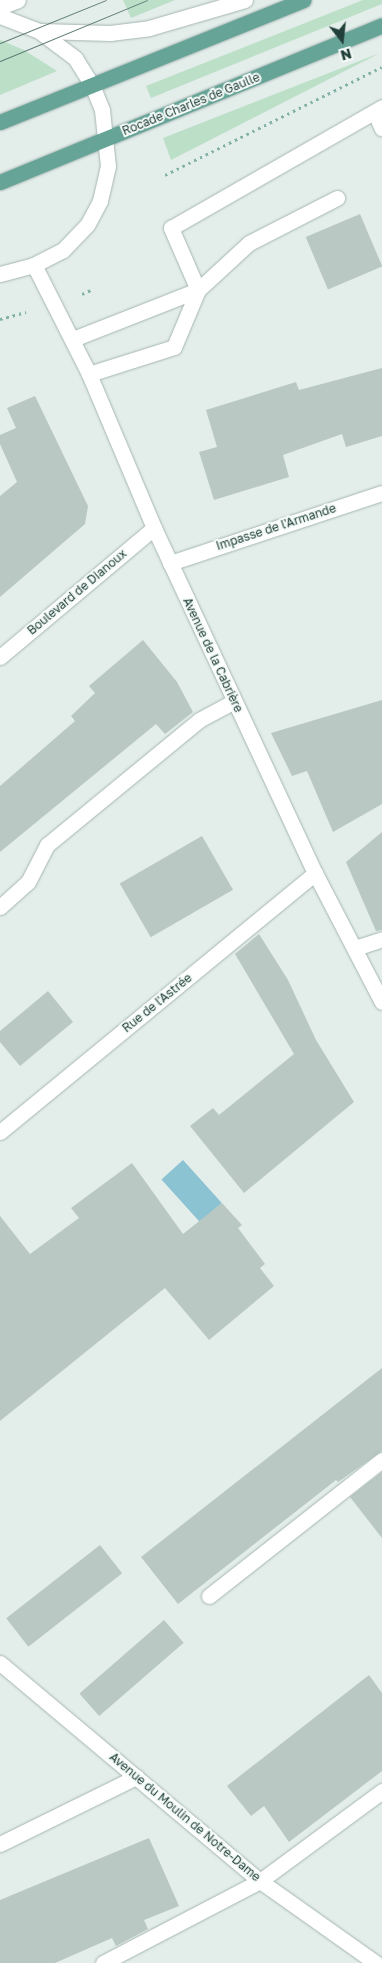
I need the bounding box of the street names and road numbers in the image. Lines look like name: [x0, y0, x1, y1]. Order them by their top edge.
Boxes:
street label: Rocade Charles de Gaulle: [120, 70, 262, 138]
street label: Impasse de l'Armande: [214, 501, 338, 553]
street label: Boulevard de Dianoux: [24, 546, 130, 638]
street label: Avenue de la Cabrière: [180, 595, 246, 715]
street label: Rue de l'Astrée: [119, 971, 195, 1035]
street label: Avenue du Moulin de Notre-Dame: [107, 1750, 263, 1884]

